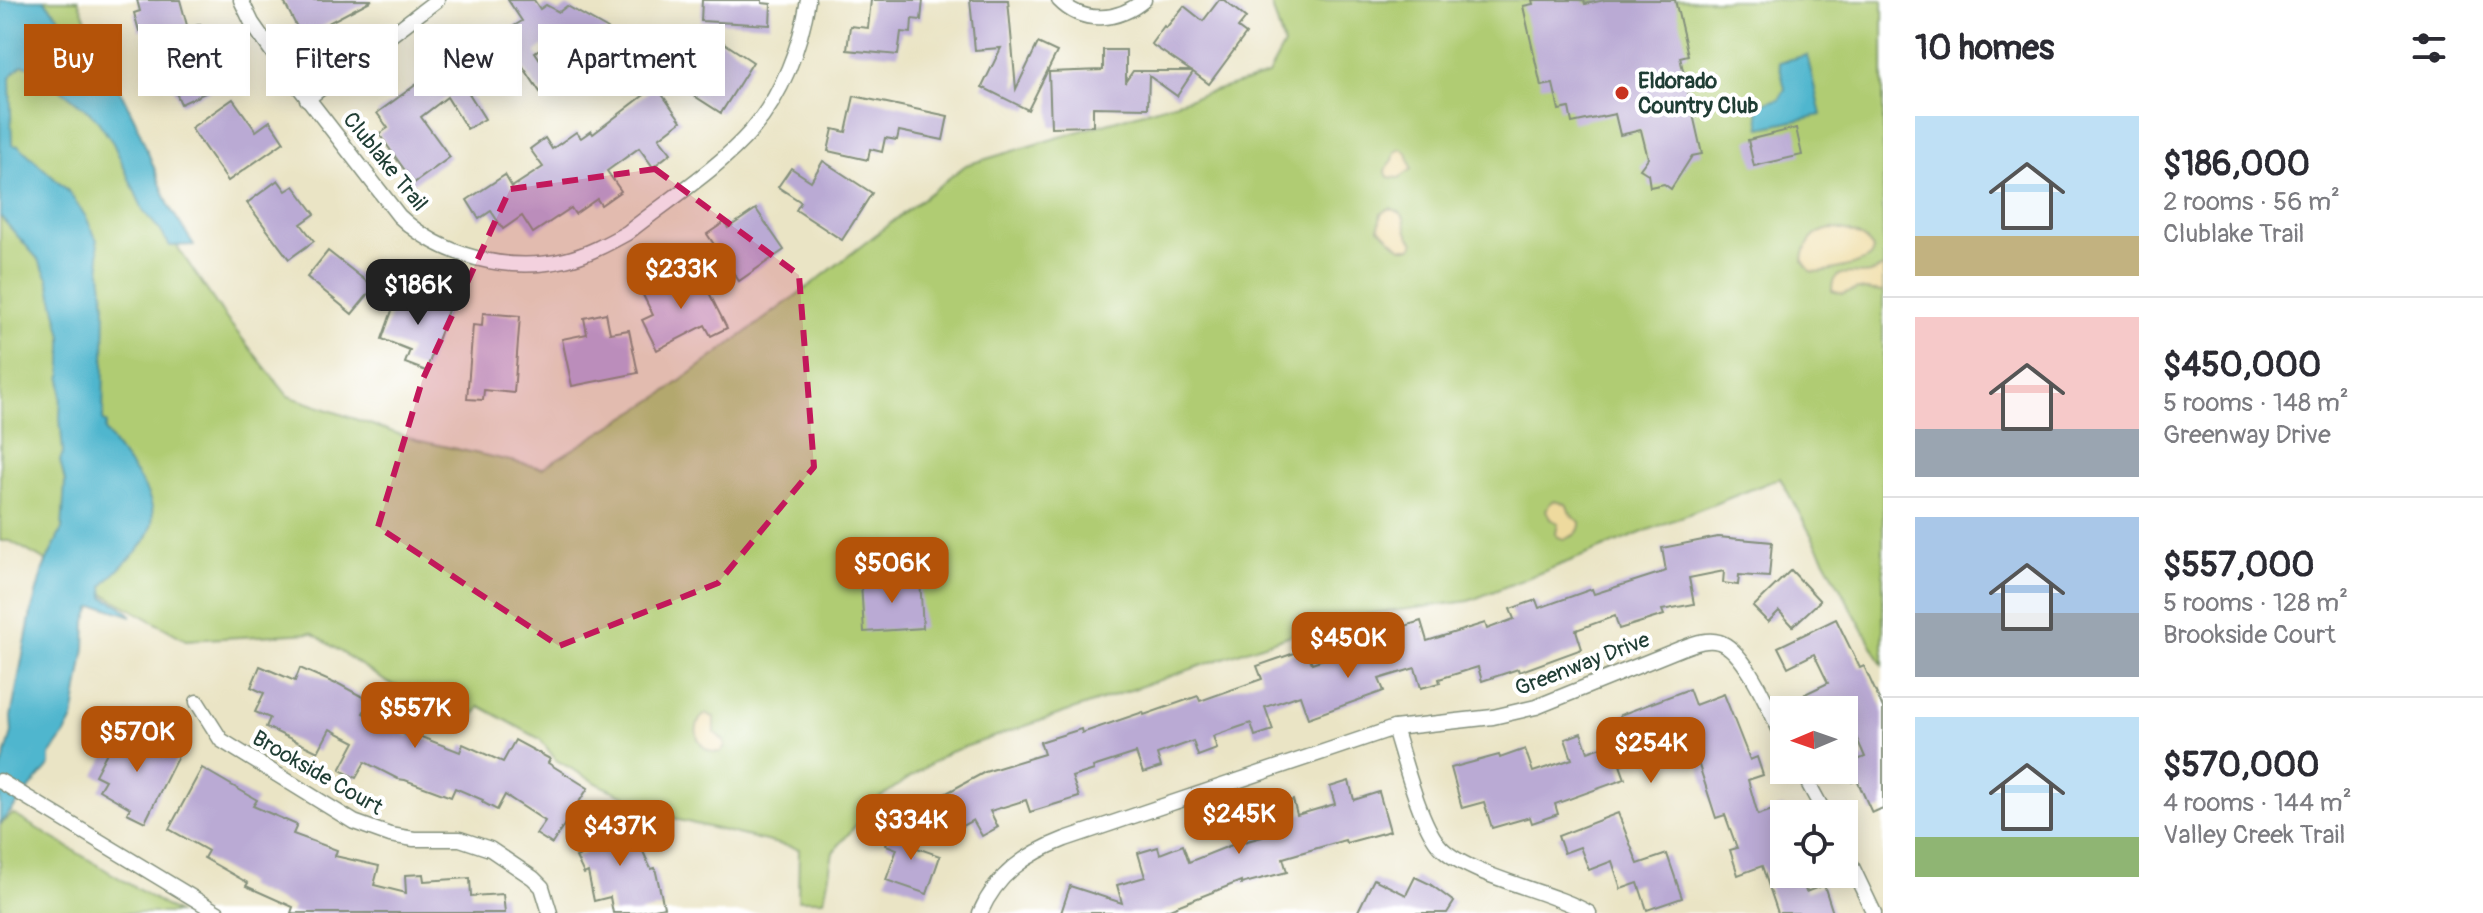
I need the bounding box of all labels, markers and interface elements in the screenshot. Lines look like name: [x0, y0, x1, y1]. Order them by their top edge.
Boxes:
chip: Buy: [24, 24, 122, 96]
chip: Rent: [138, 24, 250, 96]
chip: Filters: [266, 24, 398, 96]
chip: New: [414, 24, 522, 96]
chip: Apartment: [538, 24, 725, 96]
icon: filters: [2407, 26, 2451, 70]
text: 10 homes: [1915, 27, 2054, 70]
place label: Eldorado Country Club: [1638, 67, 1758, 120]
marker: Eldorado Country Club: [1613, 84, 1631, 102]
street label: Clublake Trail: [337, 106, 434, 217]
text: $186,000: [2163, 143, 2310, 186]
icon: home: [1979, 148, 2075, 244]
text: 2 rooms · 56 m²: [2163, 186, 2340, 218]
text: Clublake Trail: [2163, 218, 2305, 250]
pin: $233K: [625, 243, 737, 311]
text: $233K: [645, 253, 717, 285]
pin: $186K: [362, 259, 474, 327]
text: $186K: [384, 269, 452, 301]
text: $450,000: [2163, 344, 2321, 387]
icon: home: [1979, 349, 2075, 445]
text: 5 rooms · 148 m²: [2163, 387, 2349, 419]
text: Greenway Drive: [2163, 419, 2331, 451]
pin: $506K: [836, 537, 948, 605]
text: $557,000: [2163, 544, 2315, 587]
text: $506K: [854, 547, 930, 579]
icon: home: [1979, 549, 2075, 645]
text: 5 rooms · 128 m²: [2163, 587, 2348, 619]
pin: $450K: [1292, 612, 1404, 680]
text: Brookside Court: [2163, 619, 2336, 651]
text: $450K: [1310, 622, 1386, 654]
street label: Greenway Drive: [1511, 625, 1654, 702]
pin: $557K: [359, 682, 471, 750]
text: $557K: [379, 692, 451, 724]
north arrow: [1770, 696, 1858, 784]
map controls: [1770, 696, 1858, 888]
pin: $570K: [81, 706, 193, 774]
text: $570K: [99, 716, 175, 748]
pin: $254K: [1595, 717, 1707, 785]
street label: Brookside Court: [247, 724, 388, 822]
text: $254K: [1614, 727, 1688, 759]
text: $570,000: [2163, 744, 2319, 787]
icon: home: [1979, 749, 2075, 845]
text: 4 rooms · 144 m²: [2163, 787, 2352, 819]
pin: $245K: [1183, 788, 1295, 856]
pin: $334K: [855, 794, 967, 862]
text: $245K: [1202, 798, 1276, 830]
pin: $437K: [564, 800, 676, 868]
button: locate: [1770, 800, 1858, 888]
text: $334K: [874, 804, 948, 836]
text: $437K: [583, 810, 657, 842]
text: Valley Creek Trail: [2163, 819, 2345, 851]

